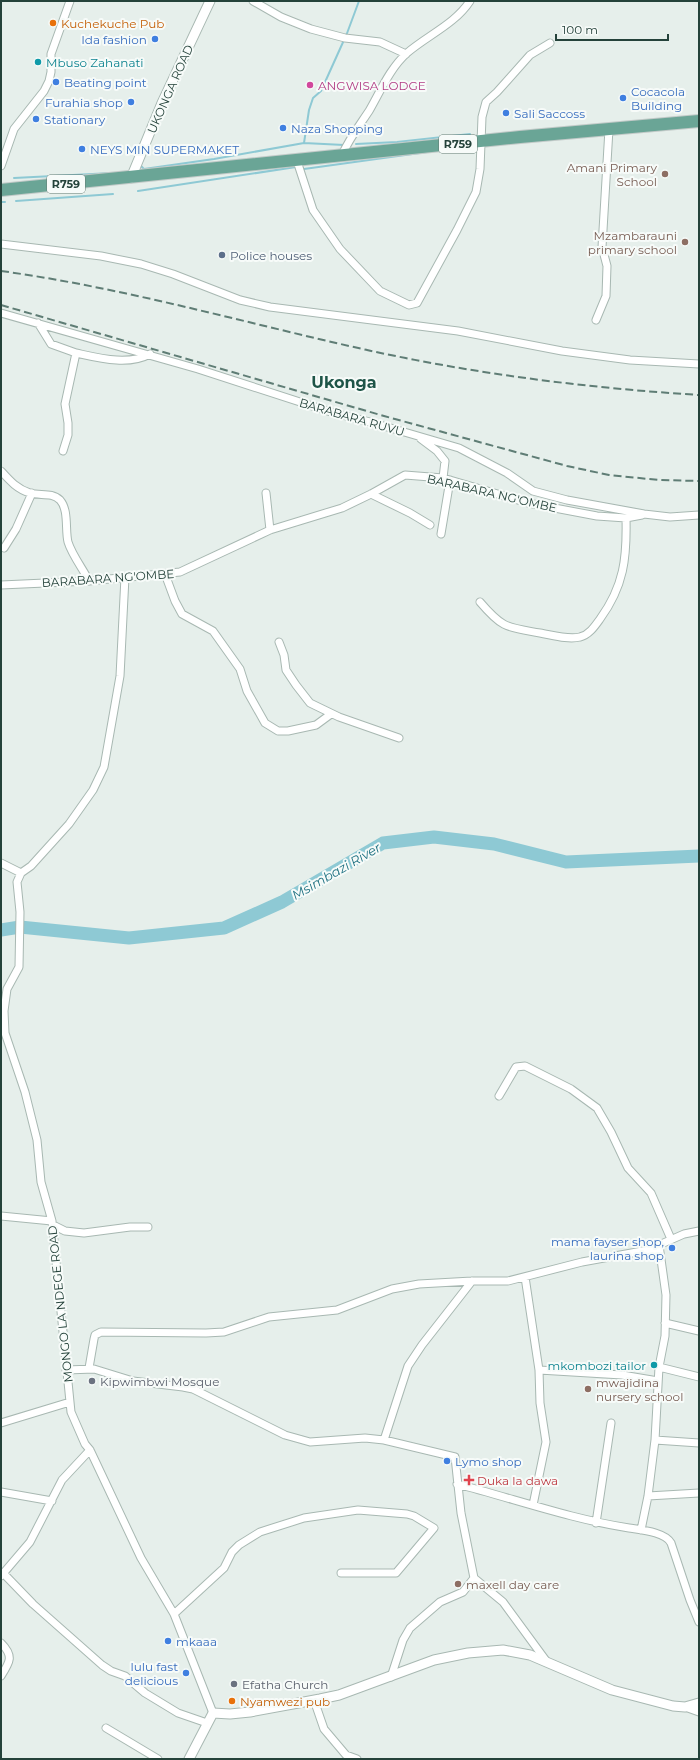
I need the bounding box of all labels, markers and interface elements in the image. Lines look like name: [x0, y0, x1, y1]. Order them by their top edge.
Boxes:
place label: Kuchekuche Pub: [61, 16, 165, 31]
scale bar: [556, 16, 668, 42]
marker: Kuchekuche Pub: [48, 18, 58, 28]
text: 100 m: [562, 22, 598, 37]
place label: Ida fashion: [81, 32, 147, 47]
marker: Ida fashion: [150, 34, 160, 44]
street label: UKONGA ROAD: [144, 42, 196, 136]
place label: Mbuso Zahanati: [46, 55, 144, 70]
marker: Mbuso Zahanati: [33, 57, 43, 67]
place label: Beating point: [64, 75, 147, 90]
marker: Beating point: [51, 77, 61, 87]
place label: ANGWISA LODGE: [318, 78, 426, 93]
marker: ANGWISA LODGE: [305, 80, 315, 90]
place label: Cocacola Building: [631, 84, 685, 113]
marker: Cocacola Building: [618, 93, 628, 103]
place label: Furahia shop: [45, 95, 123, 110]
marker: Furahia shop: [126, 97, 136, 107]
place label: Sali Saccoss: [514, 106, 585, 121]
marker: Sali Saccoss: [501, 108, 511, 118]
place label: Stationary: [44, 112, 106, 127]
marker: Stationary: [31, 114, 41, 124]
place label: Naza Shopping: [291, 121, 383, 136]
marker: Naza Shopping: [278, 123, 288, 133]
road number: R759: [439, 135, 477, 153]
place label: NEYS MIN SUPERMAKET: [90, 142, 239, 157]
marker: NEYS MIN SUPERMAKET: [77, 144, 87, 154]
place label: Amani Primary School: [567, 160, 657, 189]
marker: Amani Primary School: [660, 169, 670, 179]
road number: R759: [47, 175, 85, 193]
place label: Mzambarauni primary school: [588, 228, 677, 257]
marker: Mzambarauni primary school: [680, 237, 690, 247]
place label: Police houses: [230, 248, 312, 263]
marker: Police houses: [217, 250, 227, 260]
district label: Ukonga: [311, 373, 377, 392]
street label: BARABARA RUVU: [298, 395, 406, 439]
street label: BARABARA NG'OMBE: [426, 471, 558, 515]
street label: BARABARA NG'OMBE: [41, 566, 175, 590]
water label: Msimbazi River: [289, 839, 384, 903]
street label: MONGO LA NDEGE ROAD: [44, 1225, 76, 1383]
place label: mama fayser shop, laurina shop: [551, 1234, 664, 1263]
marker: mama fayser shop, laurina shop: [667, 1243, 677, 1253]
place label: mkombozi tailor: [548, 1358, 646, 1373]
marker: mkombozi tailor: [649, 1360, 659, 1370]
place label: Kipwimbwi Mosque: [100, 1374, 219, 1389]
place label: mwajidina nursery school: [596, 1375, 683, 1404]
marker: Kipwimbwi Mosque: [87, 1376, 97, 1386]
marker: mwajidina nursery school: [583, 1384, 593, 1394]
place label: Lymo shop: [455, 1454, 522, 1469]
marker: Lymo shop: [442, 1456, 452, 1466]
place label: Duka la dawa: [477, 1473, 558, 1488]
marker: Duka la dawa: [464, 1475, 474, 1485]
place label: maxell day care: [466, 1577, 559, 1592]
marker: maxell day care: [453, 1579, 463, 1589]
place label: mkaaa: [176, 1634, 217, 1649]
marker: mkaaa: [163, 1636, 173, 1646]
place label: lulu fast delicious: [125, 1659, 178, 1688]
marker: lulu fast delicious: [181, 1668, 191, 1678]
place label: Efatha Church: [242, 1677, 328, 1692]
marker: Efatha Church: [229, 1679, 239, 1689]
place label: Nyamwezi pub: [240, 1694, 330, 1709]
marker: Nyamwezi pub: [227, 1696, 237, 1706]

